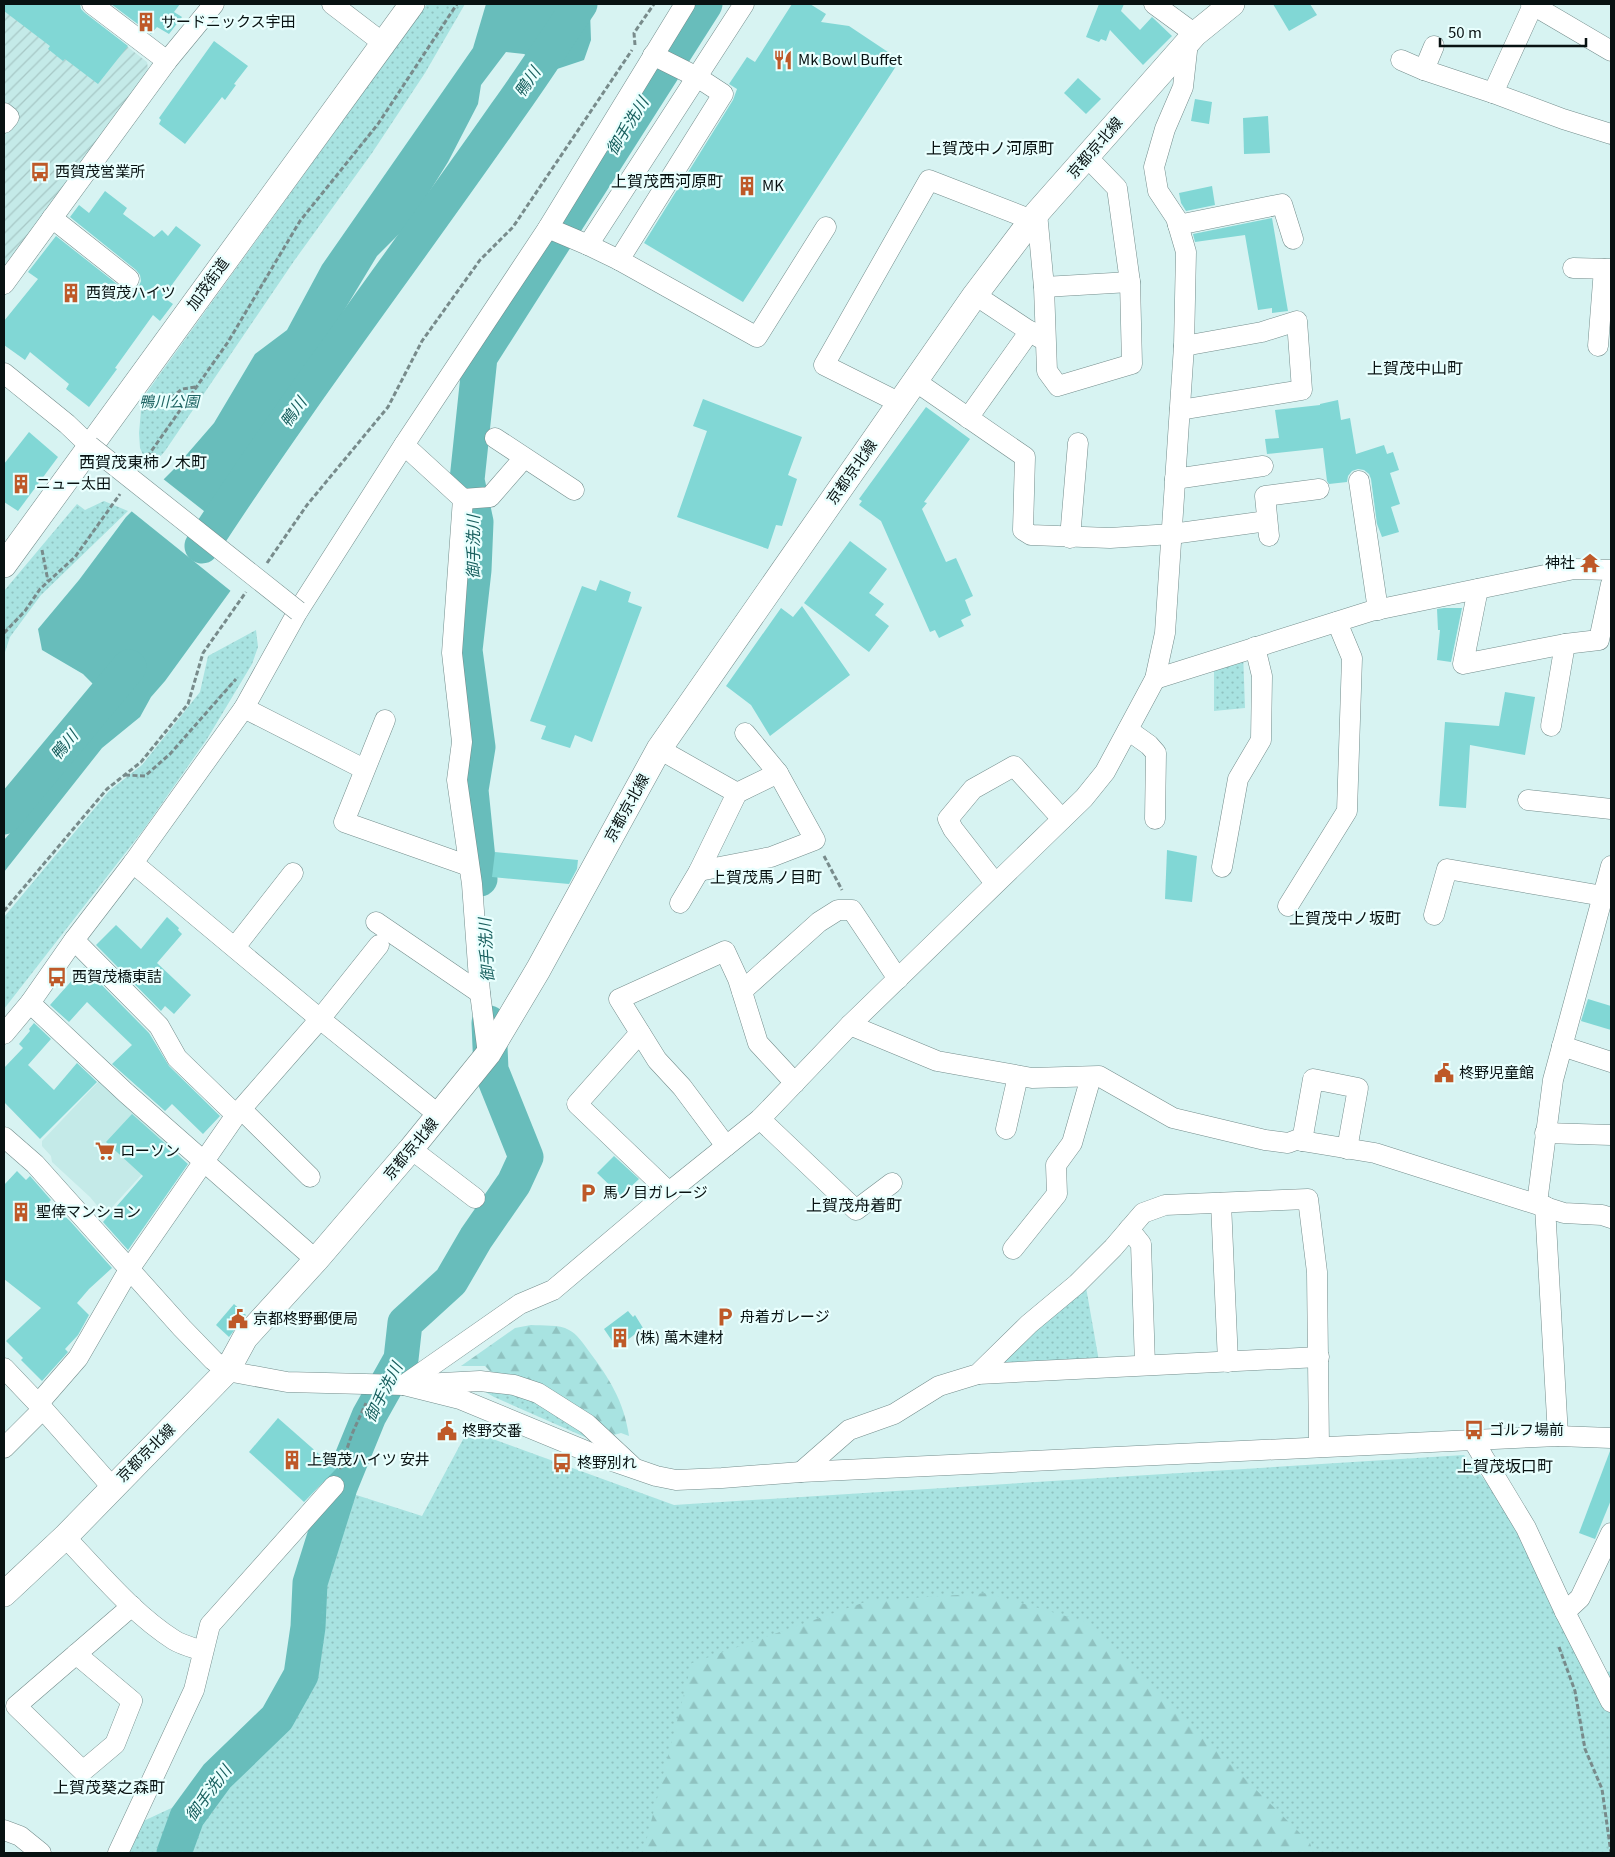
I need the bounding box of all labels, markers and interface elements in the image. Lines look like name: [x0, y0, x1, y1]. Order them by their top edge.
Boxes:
place label: サードニックス宇田: [161, 10, 296, 31]
building icon: サードニックス宇田: [135, 11, 157, 33]
scale bar: [1440, 15, 1586, 47]
text: 50 m: [1448, 21, 1482, 42]
place label: Mk Bowl Buffet: [798, 48, 903, 69]
restaurant icon: Mk Bowl Buffet: [772, 49, 794, 71]
water label: 鴨川: [507, 60, 546, 101]
water label: 御手洗川: [599, 90, 654, 159]
street label: 京都京北線: [1061, 112, 1126, 182]
district label: 上賀茂中ノ河原町: [926, 135, 1054, 159]
place label: 西賀茂営業所: [55, 160, 145, 181]
bus stop icon: 西賀茂営業所: [29, 161, 51, 183]
district label: 上賀茂西河原町: [611, 168, 723, 192]
place label: MK: [762, 174, 784, 195]
building icon: MK: [736, 175, 758, 197]
street label: 加茂街道: [181, 253, 233, 314]
place label: 西賀茂ハイツ: [86, 281, 176, 302]
building icon: 西賀茂ハイツ: [60, 282, 82, 304]
district label: 上賀茂中山町: [1367, 355, 1463, 379]
park label: 鴨川公園: [139, 390, 201, 411]
water label: 鴨川: [273, 390, 312, 431]
street label: 京都京北線: [821, 434, 881, 508]
district label: 西賀茂東柿ノ木町: [79, 449, 207, 473]
place label: ニュー太田: [36, 472, 111, 493]
building icon: ニュー太田: [10, 473, 32, 495]
water label: 御手洗川: [460, 513, 484, 579]
place label: 神社: [1545, 551, 1575, 572]
temple icon: 神社: [1579, 552, 1601, 574]
water label: 鴨川: [44, 723, 84, 764]
street label: 京都京北線: [598, 769, 653, 845]
district label: 上賀茂馬ノ目町: [710, 864, 822, 888]
district label: 上賀茂中ノ坂町: [1289, 905, 1401, 929]
water label: 御手洗川: [471, 915, 499, 983]
place label: 西賀茂橋東詰: [72, 965, 162, 986]
bus stop icon: 西賀茂橋東詰: [46, 966, 68, 988]
place label: 柊野児童館: [1459, 1061, 1534, 1082]
public building icon: 柊野児童館: [1433, 1062, 1455, 1084]
street label: 京都京北線: [378, 1113, 442, 1184]
place label: ローソン: [120, 1139, 180, 1160]
supermarket icon: ローソン: [94, 1140, 116, 1162]
place label: 馬ノ目ガレージ: [603, 1181, 708, 1202]
parking icon: 馬ノ目ガレージ: [577, 1182, 599, 1204]
district label: 上賀茂舟着町: [806, 1192, 902, 1216]
place label: 聖倖マンション: [36, 1200, 141, 1221]
building icon: 聖倖マンション: [10, 1201, 32, 1223]
place label: 舟着ガレージ: [740, 1305, 830, 1326]
parking icon: 舟着ガレージ: [714, 1306, 736, 1328]
place label: 京都柊野郵便局: [253, 1307, 358, 1328]
public building icon: 京都柊野郵便局: [227, 1308, 249, 1330]
place label: (株) 萬木建材: [635, 1326, 724, 1347]
building icon: (株) 萬木建材: [609, 1327, 631, 1349]
water label: 御手洗川: [357, 1356, 408, 1426]
street label: 京都京北線: [111, 1418, 179, 1486]
place label: ゴルフ場前: [1489, 1418, 1564, 1439]
place label: 柊野交番: [462, 1419, 522, 1440]
bus stop icon: ゴルフ場前: [1463, 1419, 1485, 1441]
public building icon: 柊野交番: [436, 1420, 458, 1442]
place label: 上賀茂ハイツ 安井: [307, 1448, 430, 1469]
building icon: 上賀茂ハイツ 安井: [281, 1449, 303, 1471]
place label: 柊野別れ: [577, 1451, 637, 1472]
bus stop icon: 柊野別れ: [551, 1452, 573, 1474]
district label: 上賀茂坂口町: [1457, 1453, 1553, 1477]
water label: 御手洗川: [178, 1758, 237, 1825]
district label: 上賀茂葵之森町: [53, 1774, 165, 1798]

